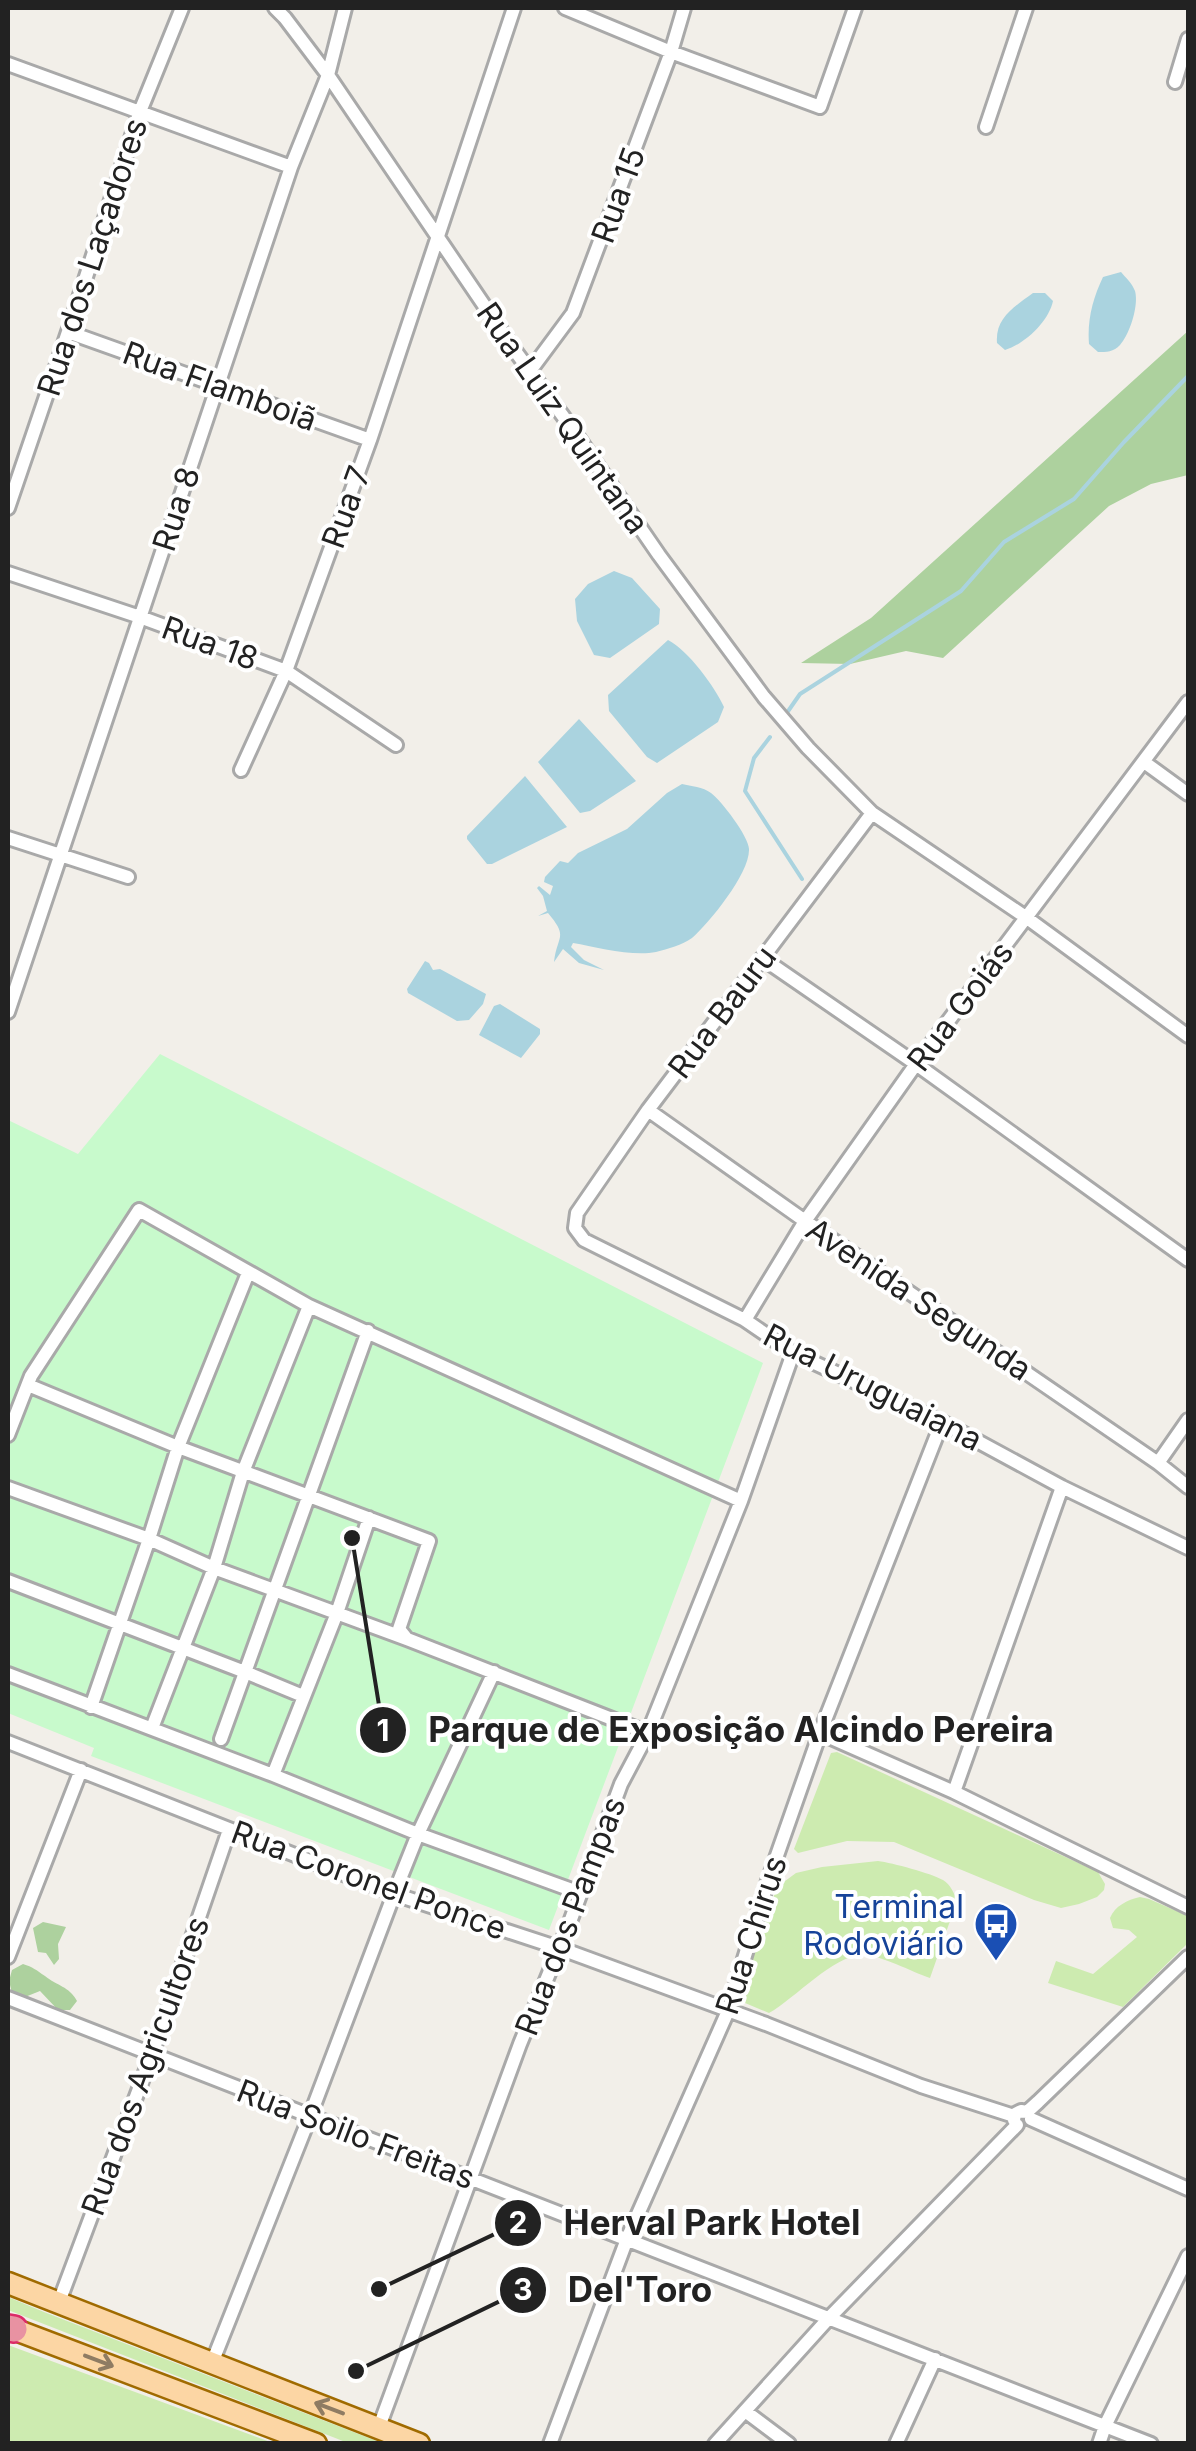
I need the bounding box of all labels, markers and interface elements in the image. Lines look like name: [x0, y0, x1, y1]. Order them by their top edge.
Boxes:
street label: Rua dos Laçadores: [29, 113, 155, 401]
street label: Rua 15: [583, 142, 653, 248]
street label: Rua Luiz Quintana: [469, 295, 657, 541]
street label: Rua Flamboiã: [118, 333, 322, 439]
street label: Rua 7: [313, 461, 379, 553]
street label: Rua 8: [144, 462, 208, 556]
street label: Rua 18: [157, 608, 263, 678]
street label: Rua Goiás: [899, 934, 1021, 1078]
street label: Rua Bauru: [660, 938, 784, 1086]
street label: Avenida Segunda: [799, 1209, 1039, 1389]
street label: Rua Uruguaiana: [757, 1315, 989, 1459]
callout: Parque de Exposição Alcindo Pereira: [358, 1698, 1074, 1763]
text: Parque de Exposição Alcindo Pereira: [428, 1708, 1054, 1750]
text: 1: [377, 1712, 389, 1748]
street label: Rua dos Pampas: [507, 1791, 633, 2041]
street label: Rua Coronel Ponce: [226, 1812, 512, 1948]
street label: Rua Chirus: [707, 1851, 795, 2019]
place label: Terminal Rodoviário: [803, 1887, 964, 1963]
bus stop icon: Terminal Rodoviário: [973, 1901, 1019, 1962]
street label: Rua dos Agricultores: [73, 1911, 217, 2221]
street label: Rua Soilo Freitas: [232, 2071, 480, 2197]
callout: Herval Park Hotel: [493, 2190, 880, 2255]
text: Herval Park Hotel: [564, 2201, 860, 2243]
text: 2: [509, 2204, 527, 2240]
callout: Del'Toro: [498, 2257, 732, 2322]
text: Del'Toro: [568, 2268, 712, 2310]
text: 3: [513, 2271, 533, 2307]
one-way arrow: [83, 2354, 113, 2372]
one-way arrow: [314, 2397, 344, 2415]

